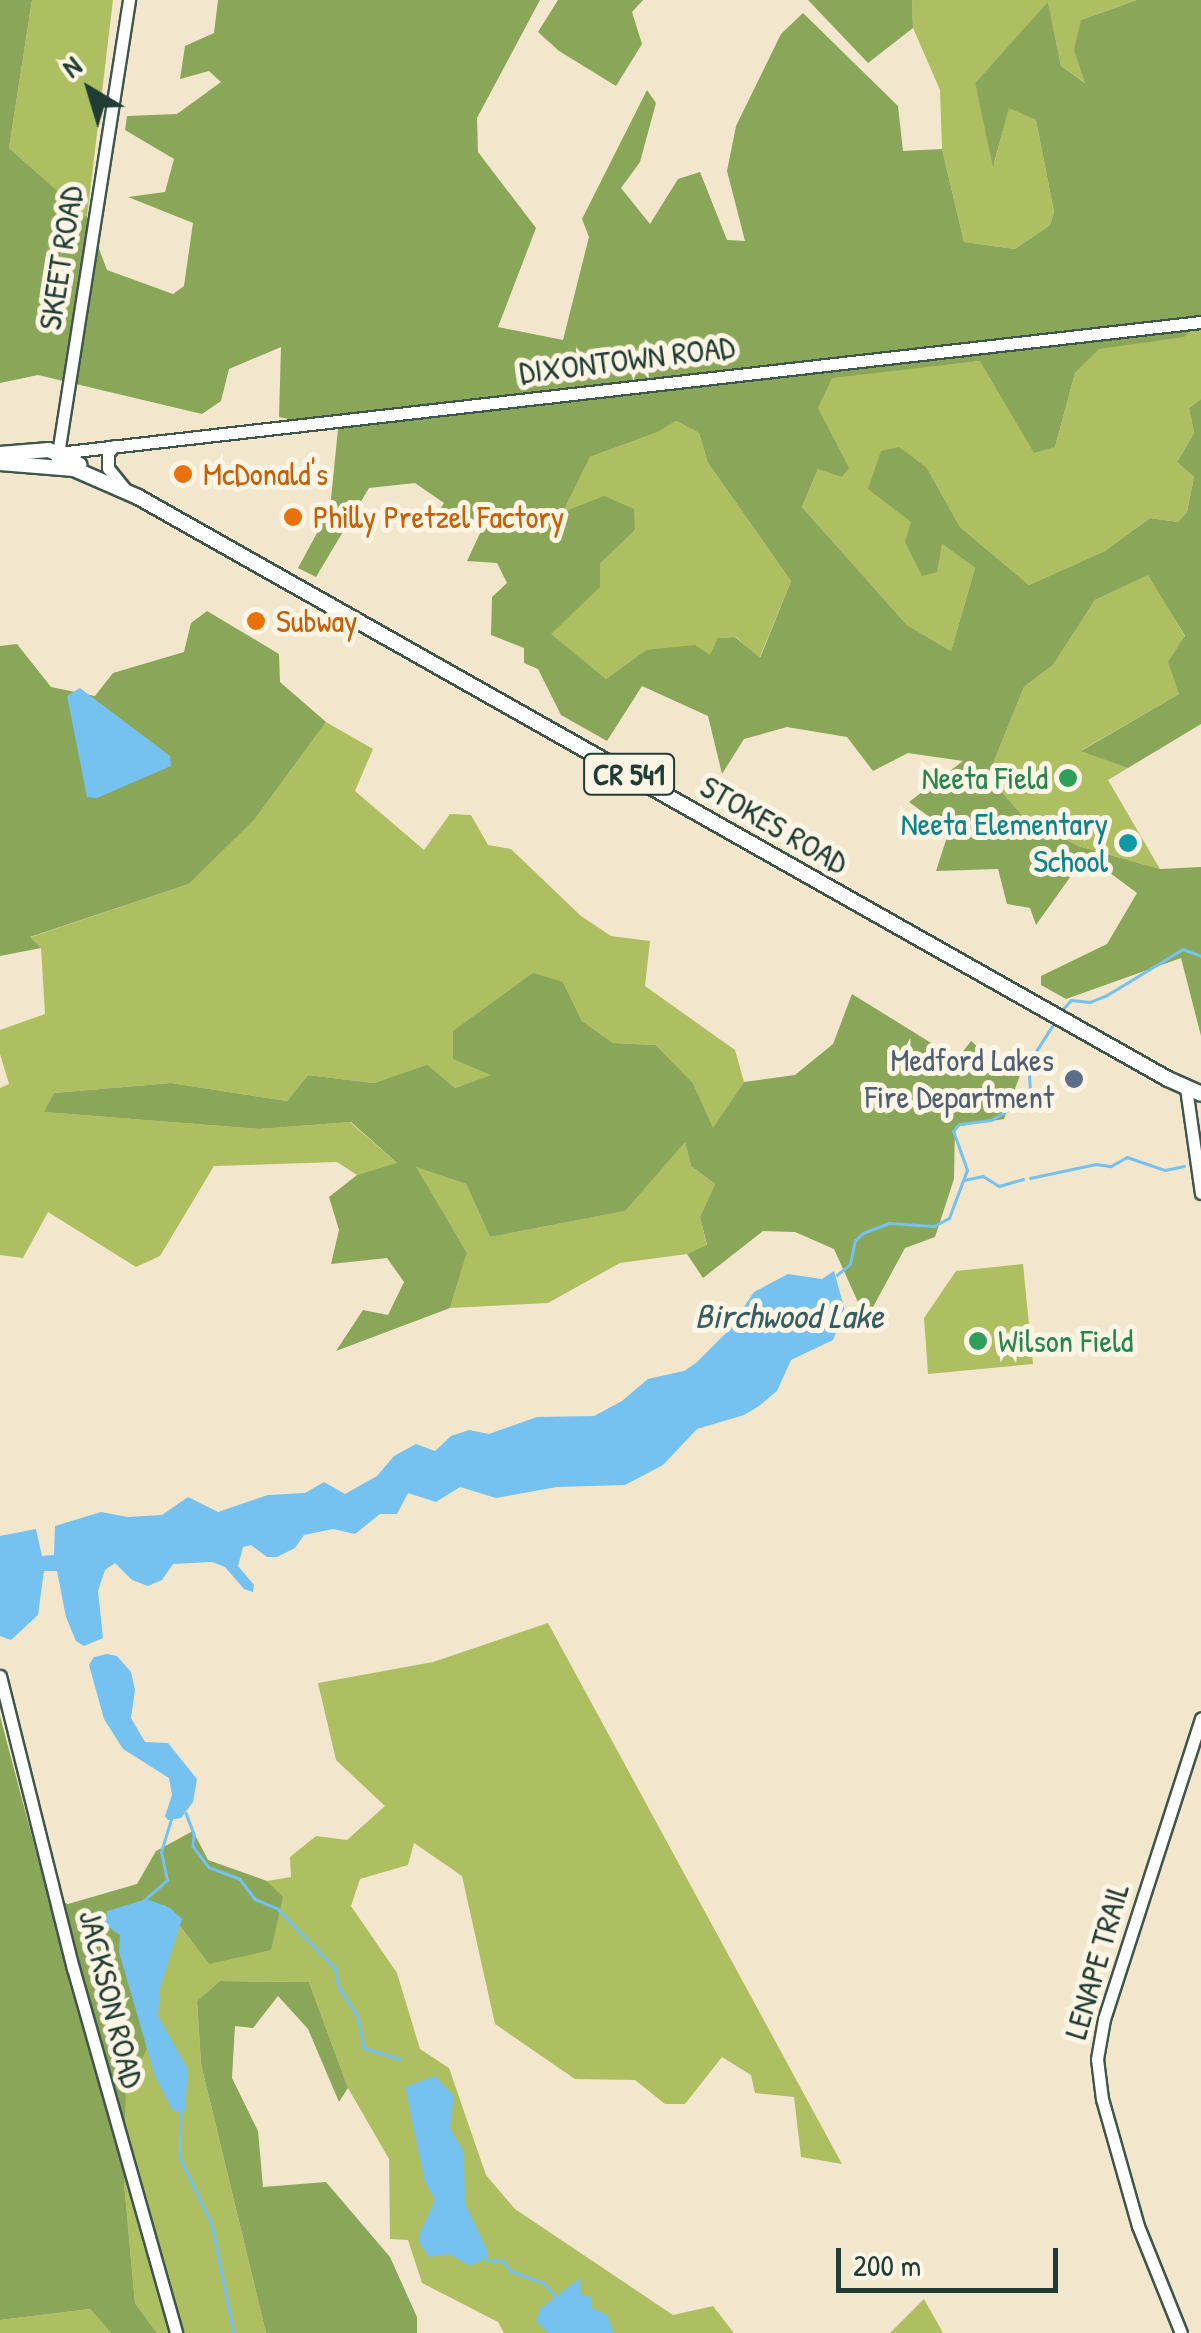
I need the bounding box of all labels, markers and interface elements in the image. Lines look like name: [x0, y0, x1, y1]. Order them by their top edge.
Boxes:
north arrow: [40, 40, 140, 140]
text: N: [54, 47, 89, 86]
street label: SKEET ROAD: [31, 183, 91, 333]
street label: DIXONTOWN ROAD: [517, 328, 737, 392]
place label: McDonald's: [203, 455, 328, 493]
marker: McDonald's: [172, 463, 194, 485]
place label: Philly Pretzel Factory: [313, 498, 564, 536]
marker: Philly Pretzel Factory: [282, 506, 304, 528]
place label: Subway: [276, 602, 358, 640]
marker: Subway: [245, 610, 267, 632]
road number: CR 541: [582, 749, 676, 799]
place label: Neeta Field: [922, 759, 1048, 797]
street label: STOKES ROAD: [694, 767, 854, 883]
marker: Neeta Field: [1057, 767, 1079, 789]
place label: Neeta Elementary School: [901, 806, 1108, 881]
marker: Neeta Elementary School: [1117, 832, 1139, 854]
place label: Medford Lakes Fire Department: [865, 1042, 1054, 1117]
marker: Medford Lakes Fire Department: [1063, 1068, 1085, 1090]
water label: Birchwood Lake: [695, 1295, 883, 1337]
place label: Wilson Field: [998, 1322, 1133, 1360]
marker: Wilson Field: [967, 1330, 989, 1352]
street label: LENAPE TRAIL: [1056, 1879, 1138, 2043]
street label: JACKSON ROAD: [70, 1906, 152, 2092]
scale bar: [841, 2228, 1064, 2290]
text: 200 m: [853, 2245, 921, 2285]

